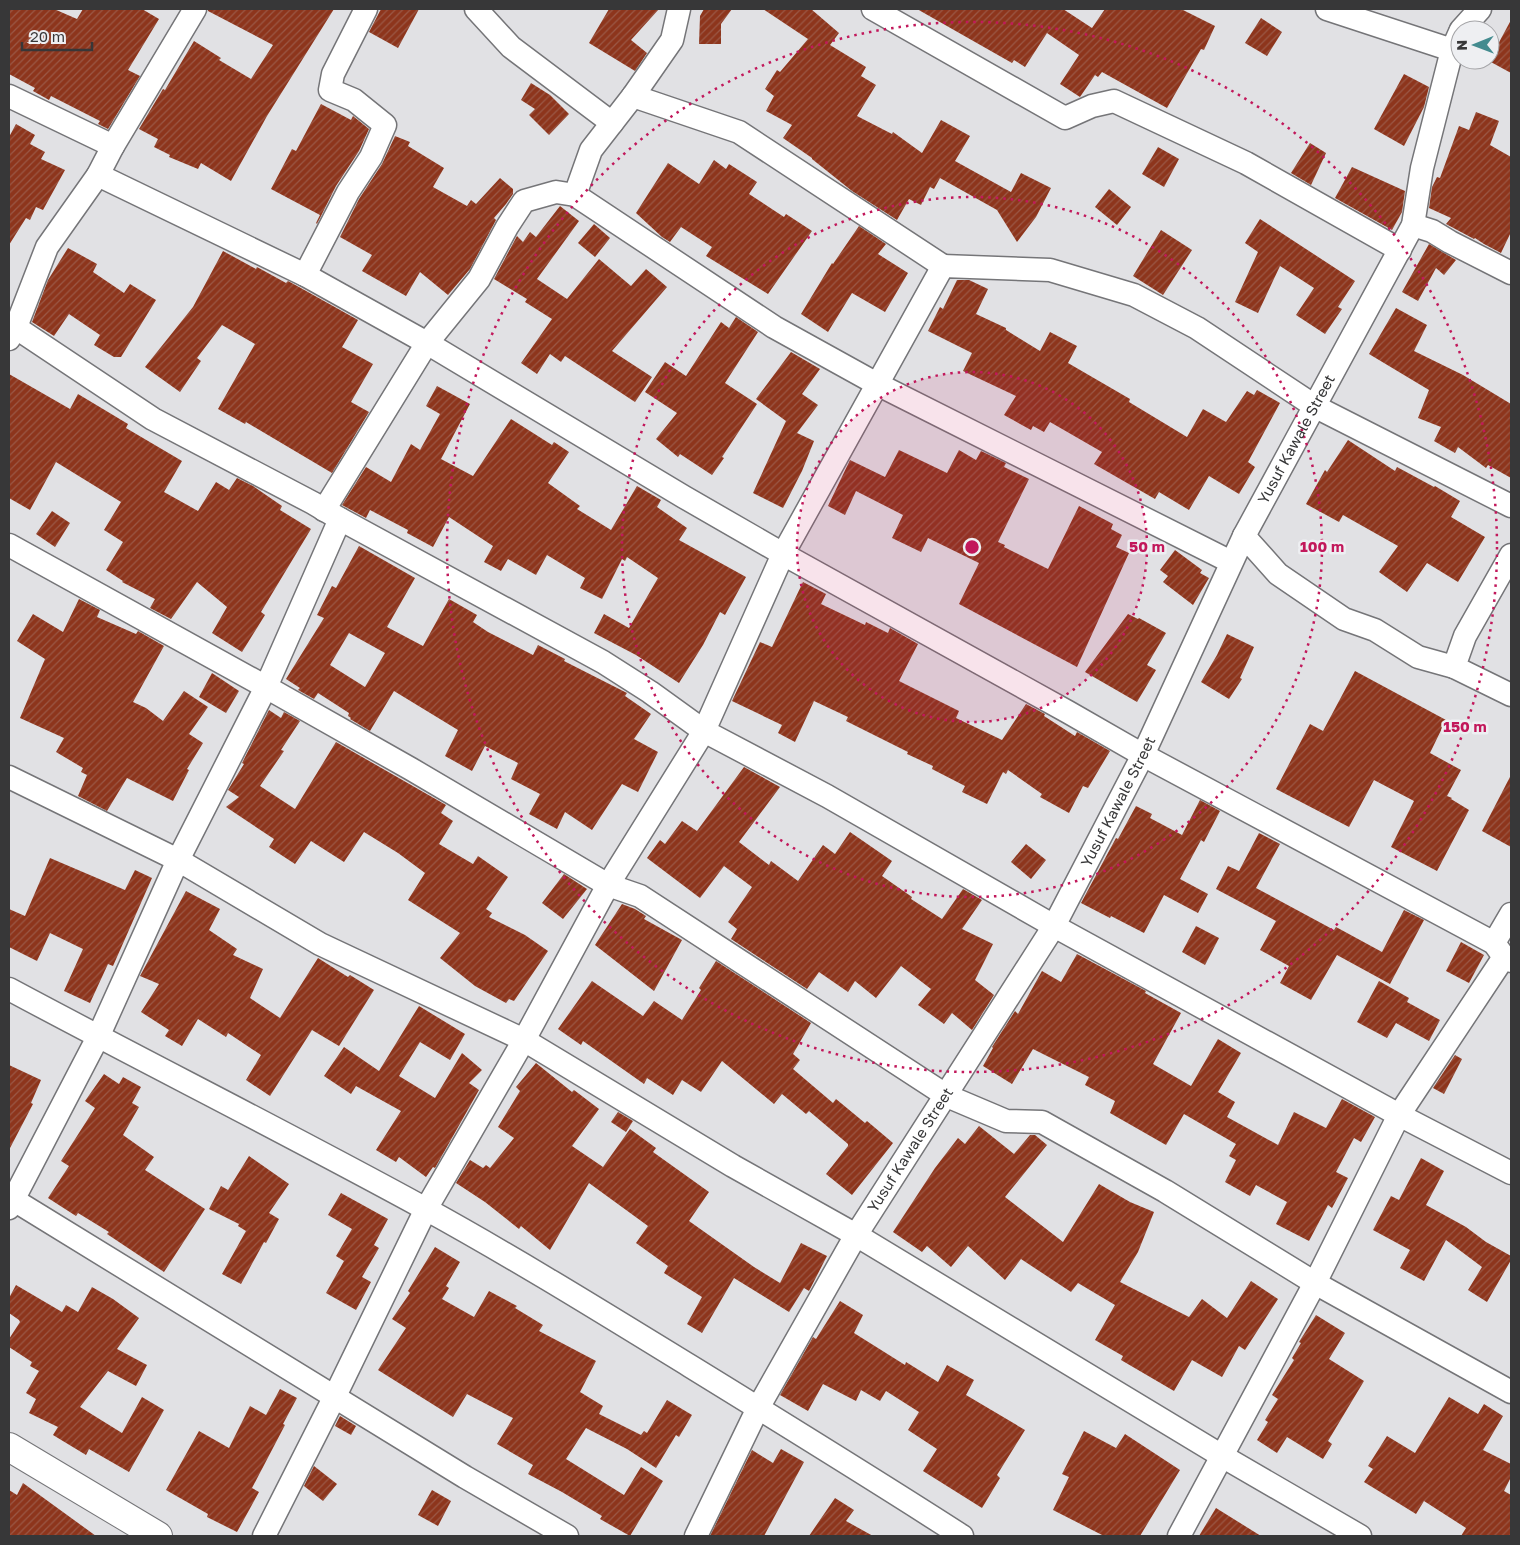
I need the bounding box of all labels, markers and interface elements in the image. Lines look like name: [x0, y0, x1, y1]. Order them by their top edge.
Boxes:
scale bar: [22, 20, 92, 52]
north arrow: [1450, 20, 1500, 70]
text: 20 m: [30, 27, 65, 45]
text: N: [1453, 40, 1470, 51]
street label: Yusuf Kawale Street: [1253, 371, 1338, 507]
text: 50 m: [1129, 537, 1165, 555]
text: 100 m: [1300, 537, 1344, 555]
centre of rings: [963, 538, 981, 556]
text: 150 m: [1443, 717, 1487, 735]
street label: Yusuf Kawale Street: [1076, 733, 1158, 870]
street label: Yusuf Kawale Street: [863, 1084, 956, 1215]

